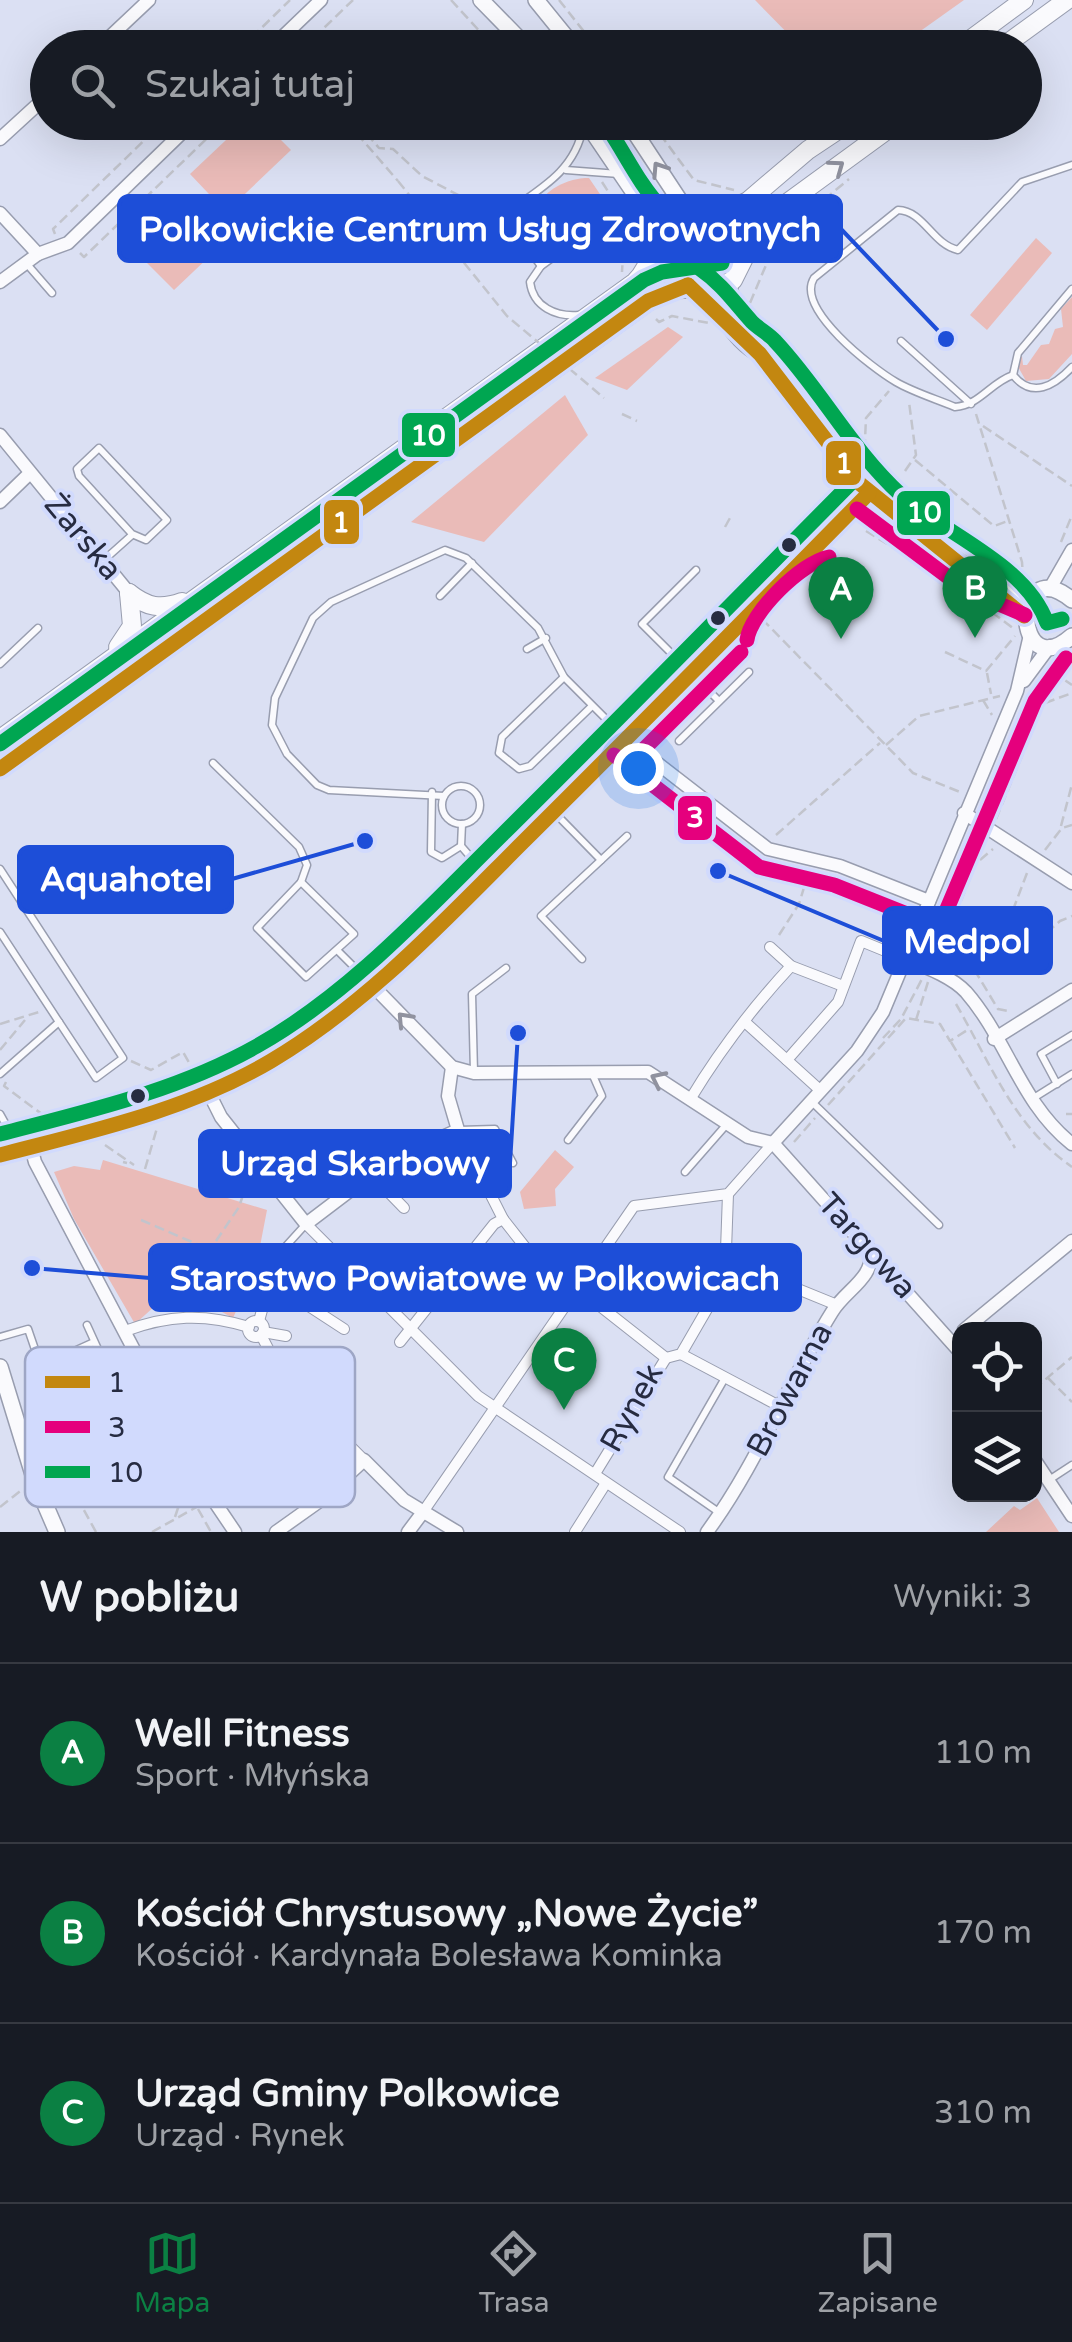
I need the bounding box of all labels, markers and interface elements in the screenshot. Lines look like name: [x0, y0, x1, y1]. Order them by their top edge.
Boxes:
search box: [30, 30, 1042, 140]
icon: search: [65, 58, 120, 113]
text: Szukaj tutaj: [145, 62, 355, 108]
one-way arrow: [825, 161, 844, 179]
one-way arrow: [652, 162, 671, 180]
callout: Polkowickie Centrum Usług Zdrowotnych: [119, 196, 841, 261]
text: Polkowickie Centrum Usług Zdrowotnych: [139, 209, 821, 251]
line badge: 10: [400, 411, 457, 459]
text: 10: [410, 419, 446, 453]
line badge: 1: [824, 439, 863, 487]
text: 1: [835, 447, 853, 481]
street label: Żarska: [36, 486, 130, 588]
line badge: 10: [895, 489, 952, 537]
text: 10: [906, 496, 942, 530]
line badge: 1: [322, 498, 361, 546]
text: 1: [332, 506, 350, 540]
unlabelled marker: [779, 535, 799, 555]
pin: A: [808, 556, 874, 639]
pin: B: [942, 556, 1008, 638]
unlabelled marker: [708, 608, 728, 628]
your location: [613, 743, 664, 794]
line badge: 3: [676, 794, 714, 842]
text: 3: [686, 801, 704, 835]
callout: Aquahotel: [19, 847, 232, 912]
text: Aquahotel: [40, 859, 212, 901]
callout: Medpol: [884, 908, 1051, 973]
text: Medpol: [903, 921, 1031, 963]
one-way arrow: [398, 1012, 416, 1031]
one-way arrow: [651, 1072, 669, 1091]
unlabelled marker: [128, 1086, 148, 1106]
callout: Urząd Skarbowy: [200, 1131, 510, 1196]
text: Urząd Skarbowy: [220, 1143, 490, 1185]
street label: Targowa: [810, 1185, 924, 1307]
callout: Starostwo Powiatowe w Polkowicach: [150, 1245, 800, 1310]
text: Starostwo Powiatowe w Polkowicach: [170, 1258, 780, 1300]
street label: Browarna: [739, 1317, 841, 1463]
map controls: [952, 1322, 1042, 1502]
button: locate: [952, 1322, 1042, 1412]
pin: C: [532, 1328, 596, 1410]
legend: [25, 1347, 355, 1507]
street label: Rynek: [592, 1357, 672, 1459]
text: 1: [108, 1366, 126, 1400]
text: 3: [108, 1411, 126, 1445]
button: layers: [952, 1412, 1042, 1502]
text: 10: [108, 1456, 143, 1490]
text: W pobliżu: [40, 1572, 239, 1623]
text: Wyniki: 3: [893, 1578, 1032, 1616]
text: Well Fitness: [135, 1711, 350, 1757]
text: A: [61, 1734, 84, 1772]
text: 110 m: [934, 1734, 1032, 1772]
text: Sport · Młyńska: [135, 1757, 370, 1795]
text: Kościół Chrystusowy „Nowe Życie”: [135, 1891, 758, 1937]
text: B: [61, 1914, 84, 1952]
text: 170 m: [934, 1914, 1032, 1952]
text: Kościół · Kardynała Bolesława Kominka: [135, 1937, 723, 1975]
text: Urząd Gminy Polkowice: [135, 2071, 560, 2117]
text: C: [61, 2094, 84, 2132]
text: 310 m: [934, 2094, 1032, 2132]
text: Urząd · Rynek: [135, 2117, 345, 2155]
tab: Mapa: [134, 2226, 210, 2320]
tab: Trasa: [478, 2226, 549, 2320]
tab: Zapisane: [818, 2226, 938, 2320]

